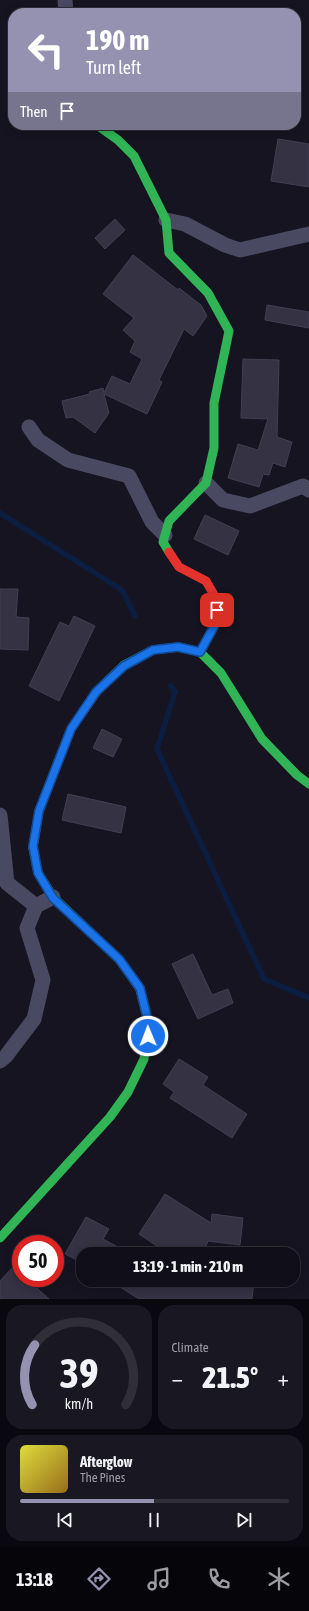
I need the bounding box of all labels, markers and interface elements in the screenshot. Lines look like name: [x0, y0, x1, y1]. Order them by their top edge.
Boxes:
icon: left: [20, 24, 72, 76]
text: 190 m: [86, 24, 149, 56]
text: Turn left: [86, 57, 141, 78]
icon: arrive: [56, 100, 78, 122]
text: Then: [20, 103, 48, 120]
pin: [200, 593, 234, 627]
icon: arrive: [206, 599, 228, 621]
position arrow: [127, 1015, 169, 1057]
speed limit sign: 50: [12, 1235, 64, 1287]
text: 13:19 · 1 min · 210 m: [133, 1258, 243, 1275]
text: Climate: [172, 1340, 209, 1355]
text: 39: [59, 1349, 98, 1397]
text: 21.5°: [202, 1360, 258, 1394]
text: −: [172, 1365, 183, 1391]
text: +: [278, 1365, 289, 1391]
text: km/h: [65, 1396, 93, 1412]
text: Afterglow: [80, 1453, 133, 1470]
text: The Pines: [80, 1470, 125, 1485]
icon: previous: [54, 1509, 76, 1531]
icon: pause: [143, 1509, 165, 1531]
icon: next: [233, 1509, 255, 1531]
icon: directions: [85, 1565, 113, 1593]
icon: music: [145, 1565, 173, 1593]
icon: phone: [205, 1565, 233, 1593]
icon: climate: [265, 1565, 293, 1593]
text: 13:18: [16, 1569, 53, 1590]

